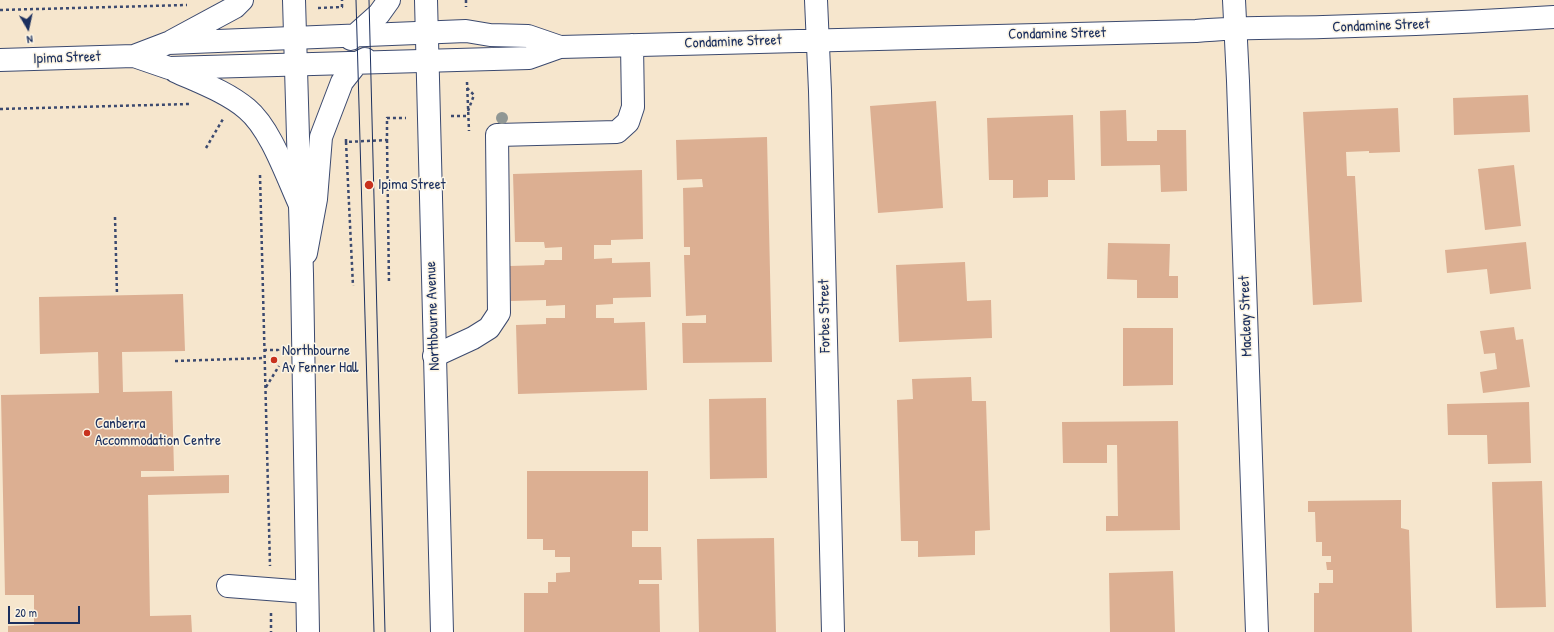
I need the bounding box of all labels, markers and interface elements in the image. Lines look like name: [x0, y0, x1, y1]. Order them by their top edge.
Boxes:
north arrow: [8, 8, 48, 48]
street label: Condamine Street: [1332, 15, 1430, 37]
street label: Condamine Street: [1008, 24, 1106, 44]
street label: Condamine Street: [684, 31, 782, 53]
text: N: [26, 32, 34, 47]
street label: Ipima Street: [33, 48, 101, 68]
place label: Ipima Street: [378, 176, 446, 194]
marker: Ipima Street: [363, 179, 375, 191]
street label: Northbourne Avenue: [422, 261, 444, 371]
street label: Macleay Street: [1236, 275, 1256, 357]
street label: Forbes Street: [815, 279, 835, 353]
place label: Northbourne Av Fenner Hall: [282, 342, 358, 377]
marker: Northbourne Av Fenner Hall: [269, 355, 279, 365]
place label: Canberra Accommodation Centre: [95, 415, 221, 450]
marker: Canberra Accommodation Centre: [82, 428, 92, 438]
scale bar: [10, 598, 82, 624]
text: 20 m: [15, 604, 37, 621]

